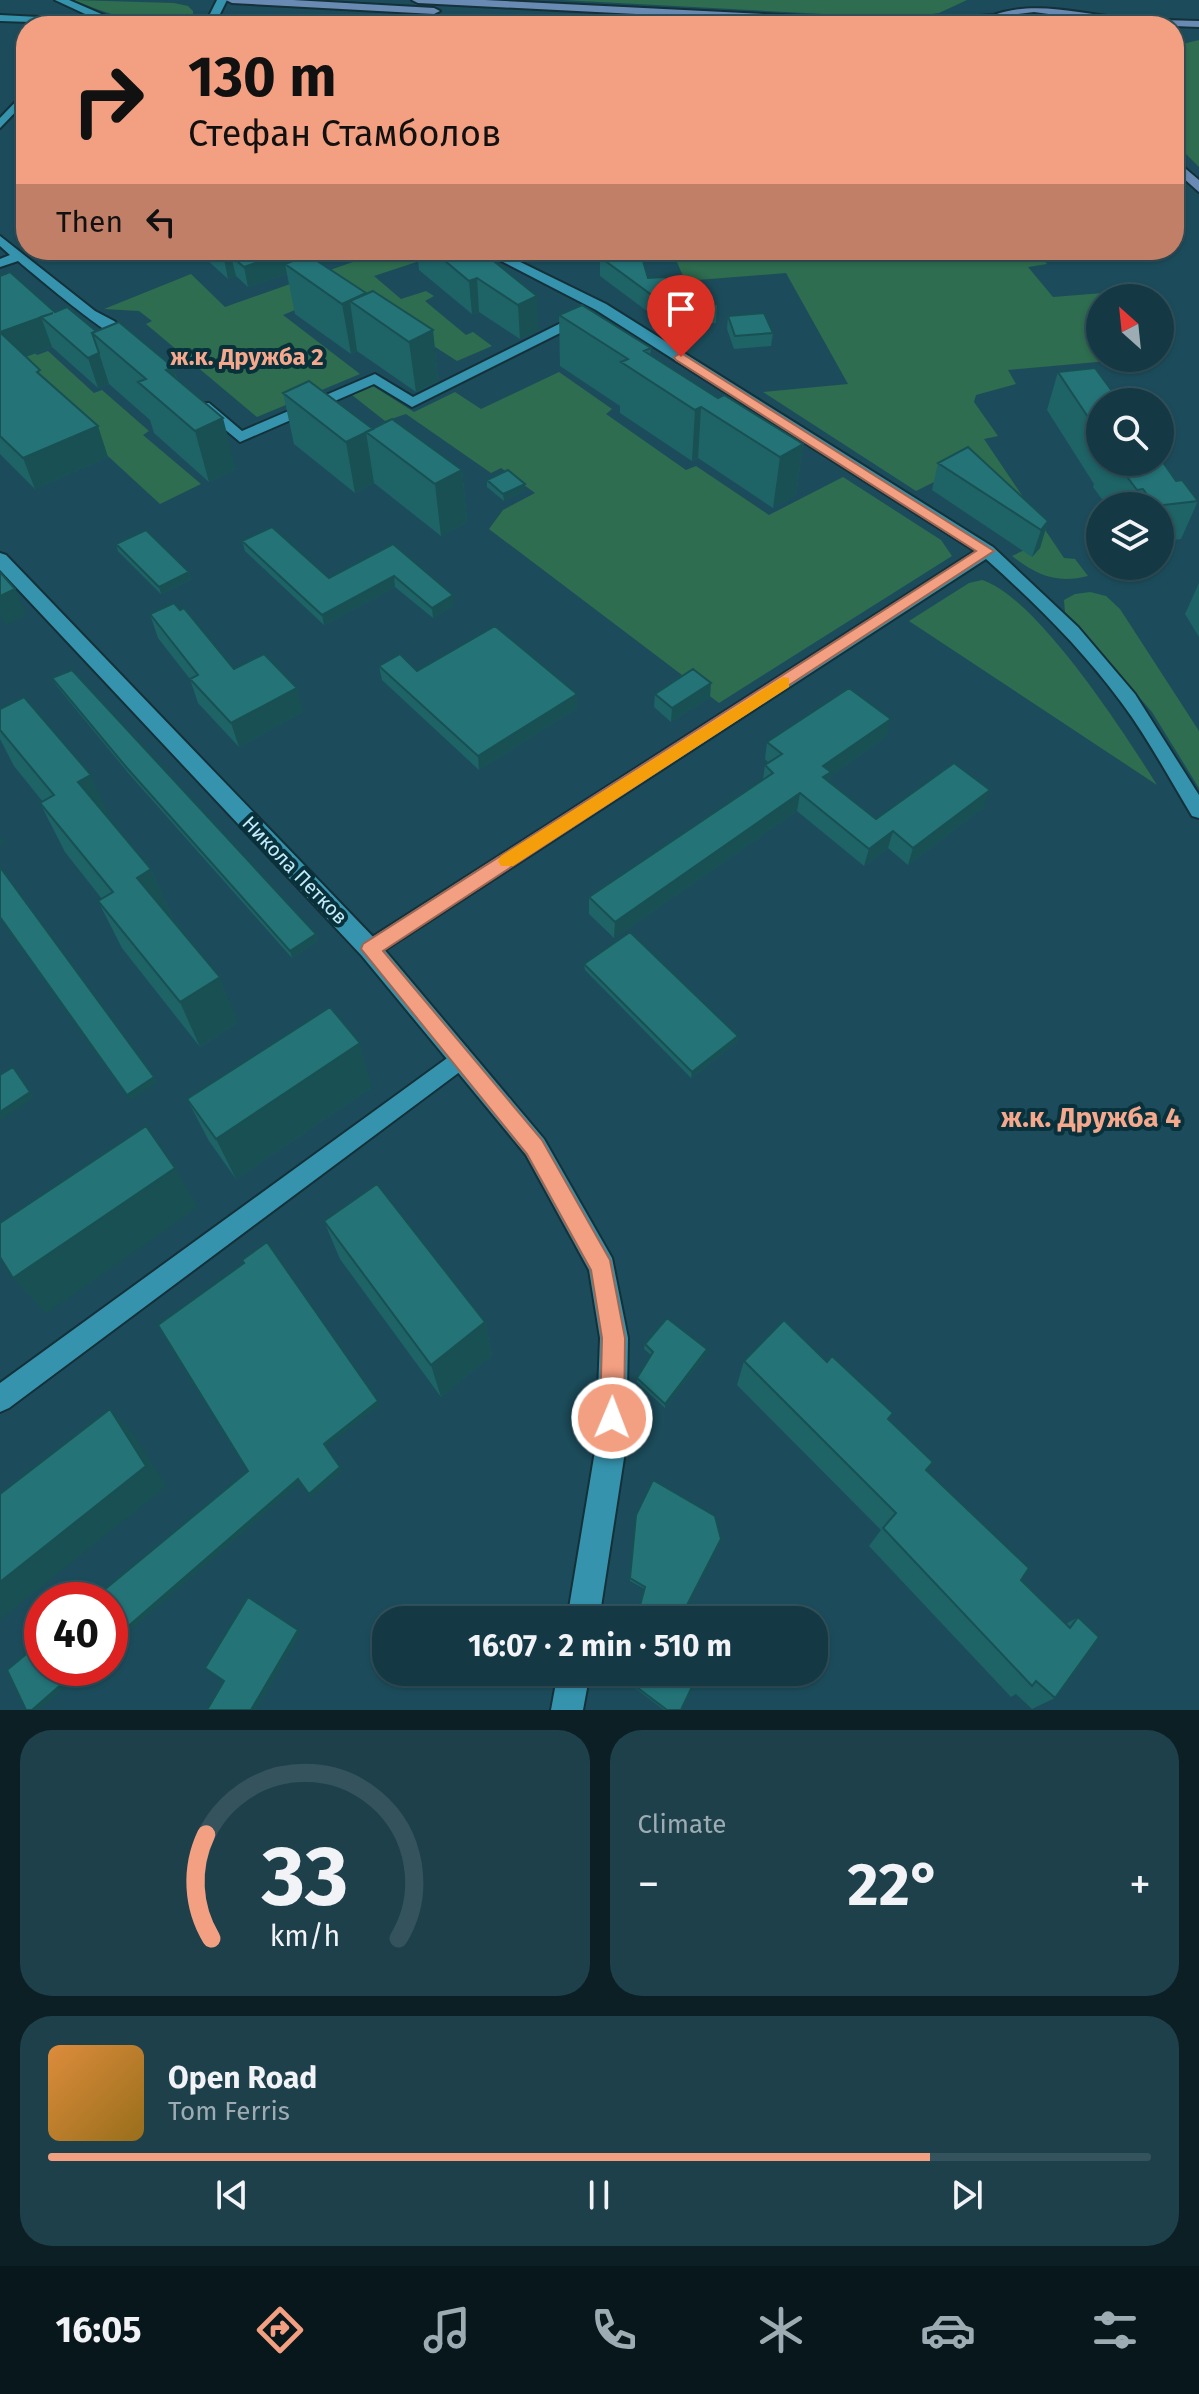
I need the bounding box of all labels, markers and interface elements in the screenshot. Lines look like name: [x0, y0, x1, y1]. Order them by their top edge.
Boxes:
text: 130 m: [188, 44, 336, 111]
icon: right: [56, 48, 160, 152]
text: Стефан Стамболов: [188, 112, 501, 156]
icon: left: [139, 200, 183, 244]
text: Then: [56, 204, 123, 240]
pin: [647, 275, 715, 357]
north arrow: [1086, 284, 1174, 372]
map controls: [1086, 284, 1174, 580]
icon: arrive: [659, 287, 703, 331]
district label: ж.к. Дружба 2: [170, 343, 324, 371]
button: search: [1086, 388, 1174, 476]
button: layers: [1086, 492, 1174, 580]
street label: Никола Петков: [237, 811, 353, 929]
district label: ж.к. Дружба 4: [1001, 1101, 1181, 1134]
position arrow: [570, 1376, 654, 1460]
speed limit sign: 40: [24, 1582, 128, 1686]
text: 16:07 · 2 min · 510 m: [468, 1628, 732, 1664]
text: Climate: [638, 1809, 726, 1840]
text: 33: [260, 1827, 348, 1927]
text: 22°: [848, 1849, 941, 1921]
text: −: [638, 1858, 660, 1911]
text: +: [1129, 1858, 1151, 1911]
text: km/h: [269, 1919, 340, 1954]
text: Open Road: [168, 2060, 317, 2096]
text: Tom Ferris: [168, 2096, 290, 2127]
icon: previous: [210, 2173, 254, 2217]
icon: pause: [577, 2173, 621, 2217]
icon: next: [945, 2173, 989, 2217]
icon: directions: [252, 2302, 308, 2358]
icon: music: [419, 2302, 475, 2358]
icon: phone: [586, 2302, 642, 2358]
icon: climate: [753, 2302, 809, 2358]
icon: car: [920, 2302, 976, 2358]
icon: filters: [1087, 2302, 1143, 2358]
text: 16:05: [55, 2308, 142, 2352]

